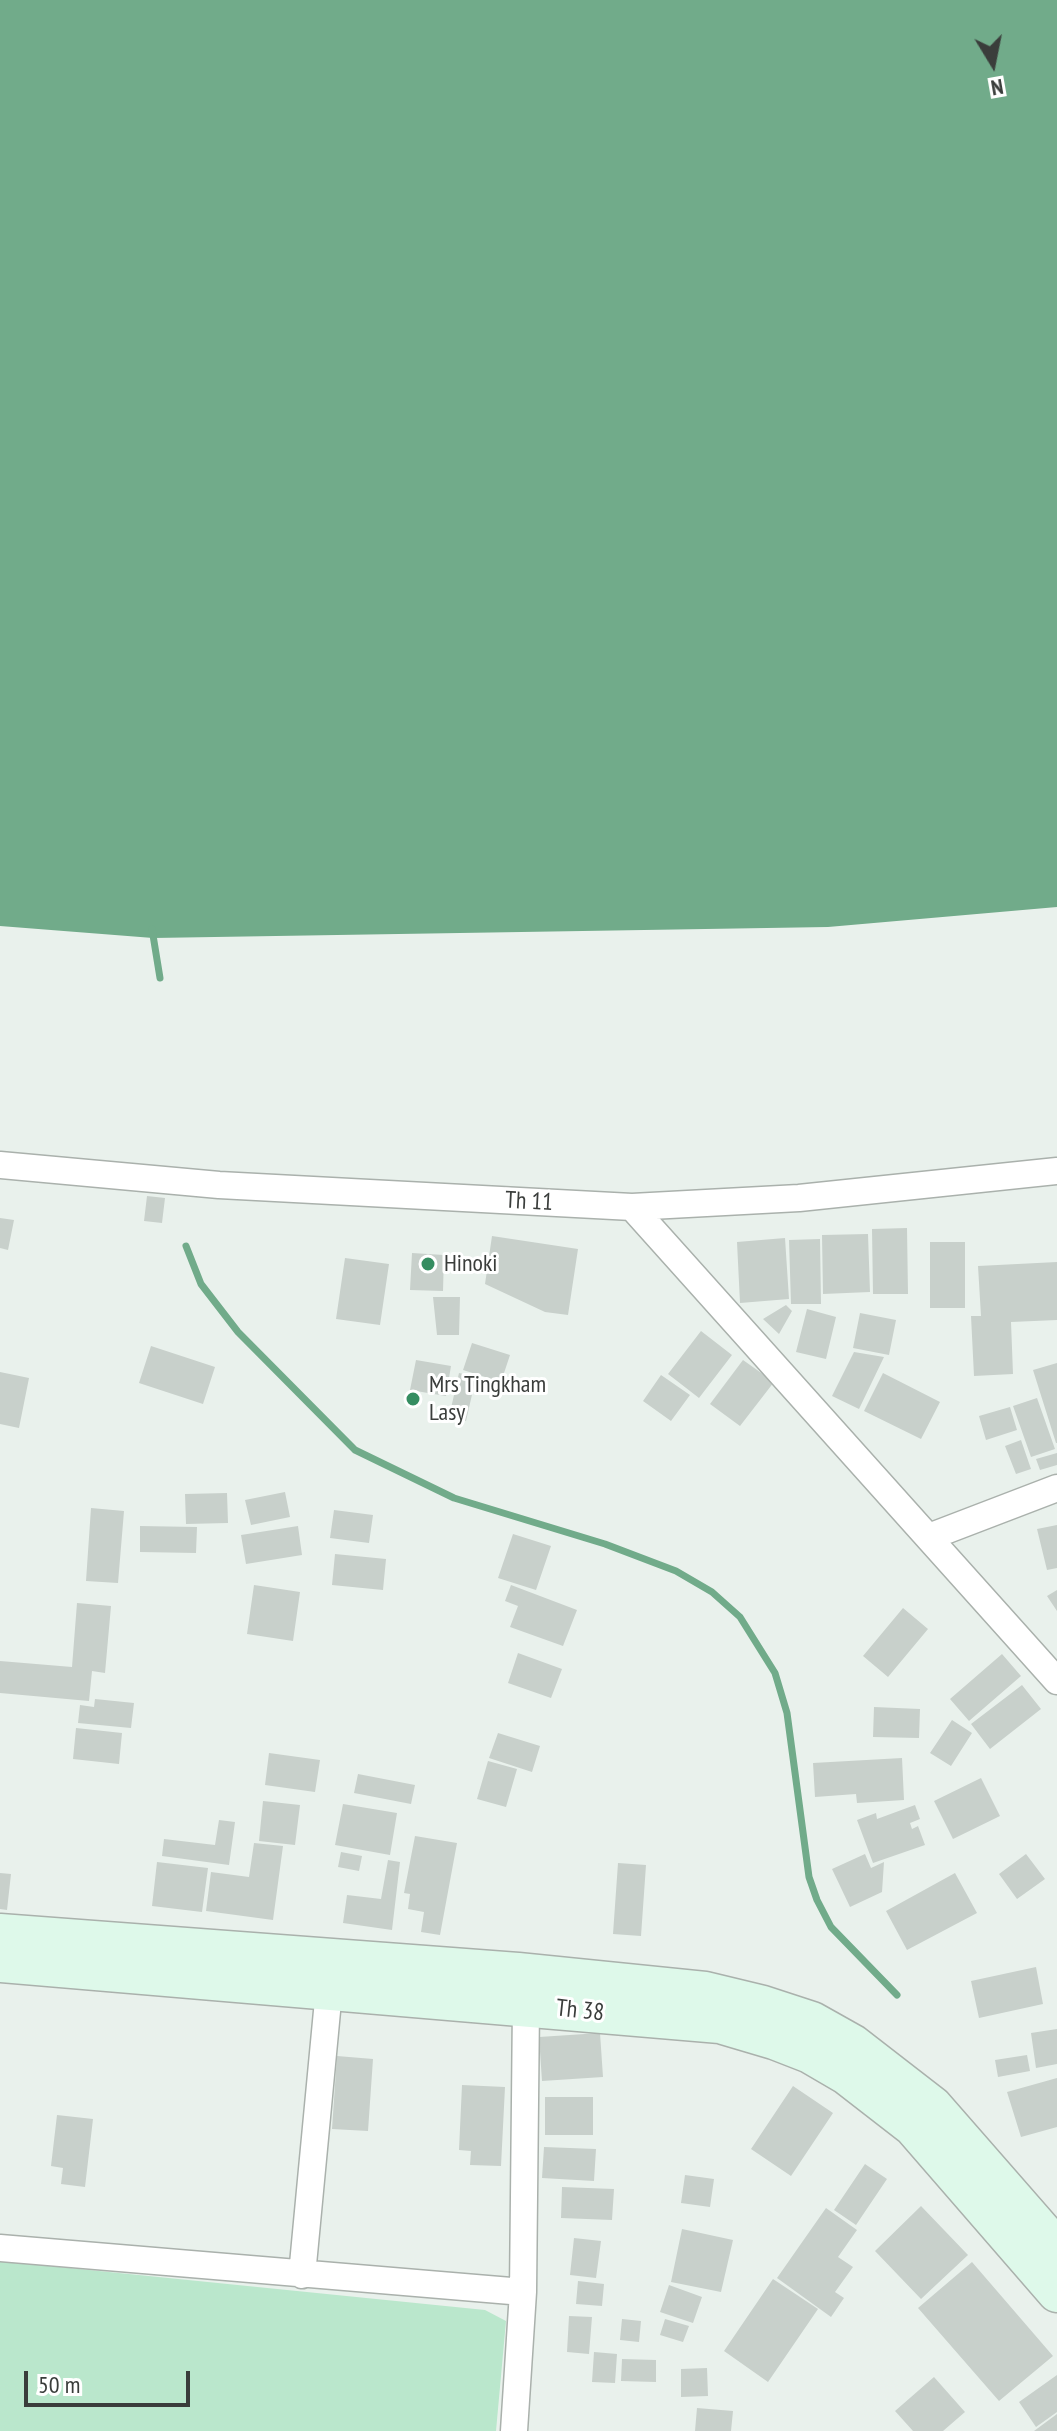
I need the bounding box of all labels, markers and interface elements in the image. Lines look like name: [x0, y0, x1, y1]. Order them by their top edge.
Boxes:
north arrow: [953, 24, 1033, 104]
text: N: [989, 73, 1005, 102]
street label: Th 11: [504, 1186, 554, 1218]
place label: Hinoki: [444, 1250, 497, 1278]
marker: Hinoki: [419, 1255, 437, 1273]
place label: Mrs Tingkham Lasy: [429, 1371, 546, 1427]
marker: Mrs Tingkham Lasy: [404, 1390, 422, 1408]
street label: Th 38: [555, 1994, 605, 2028]
scale bar: [28, 2355, 194, 2405]
text: 50 m: [38, 2369, 80, 2400]

